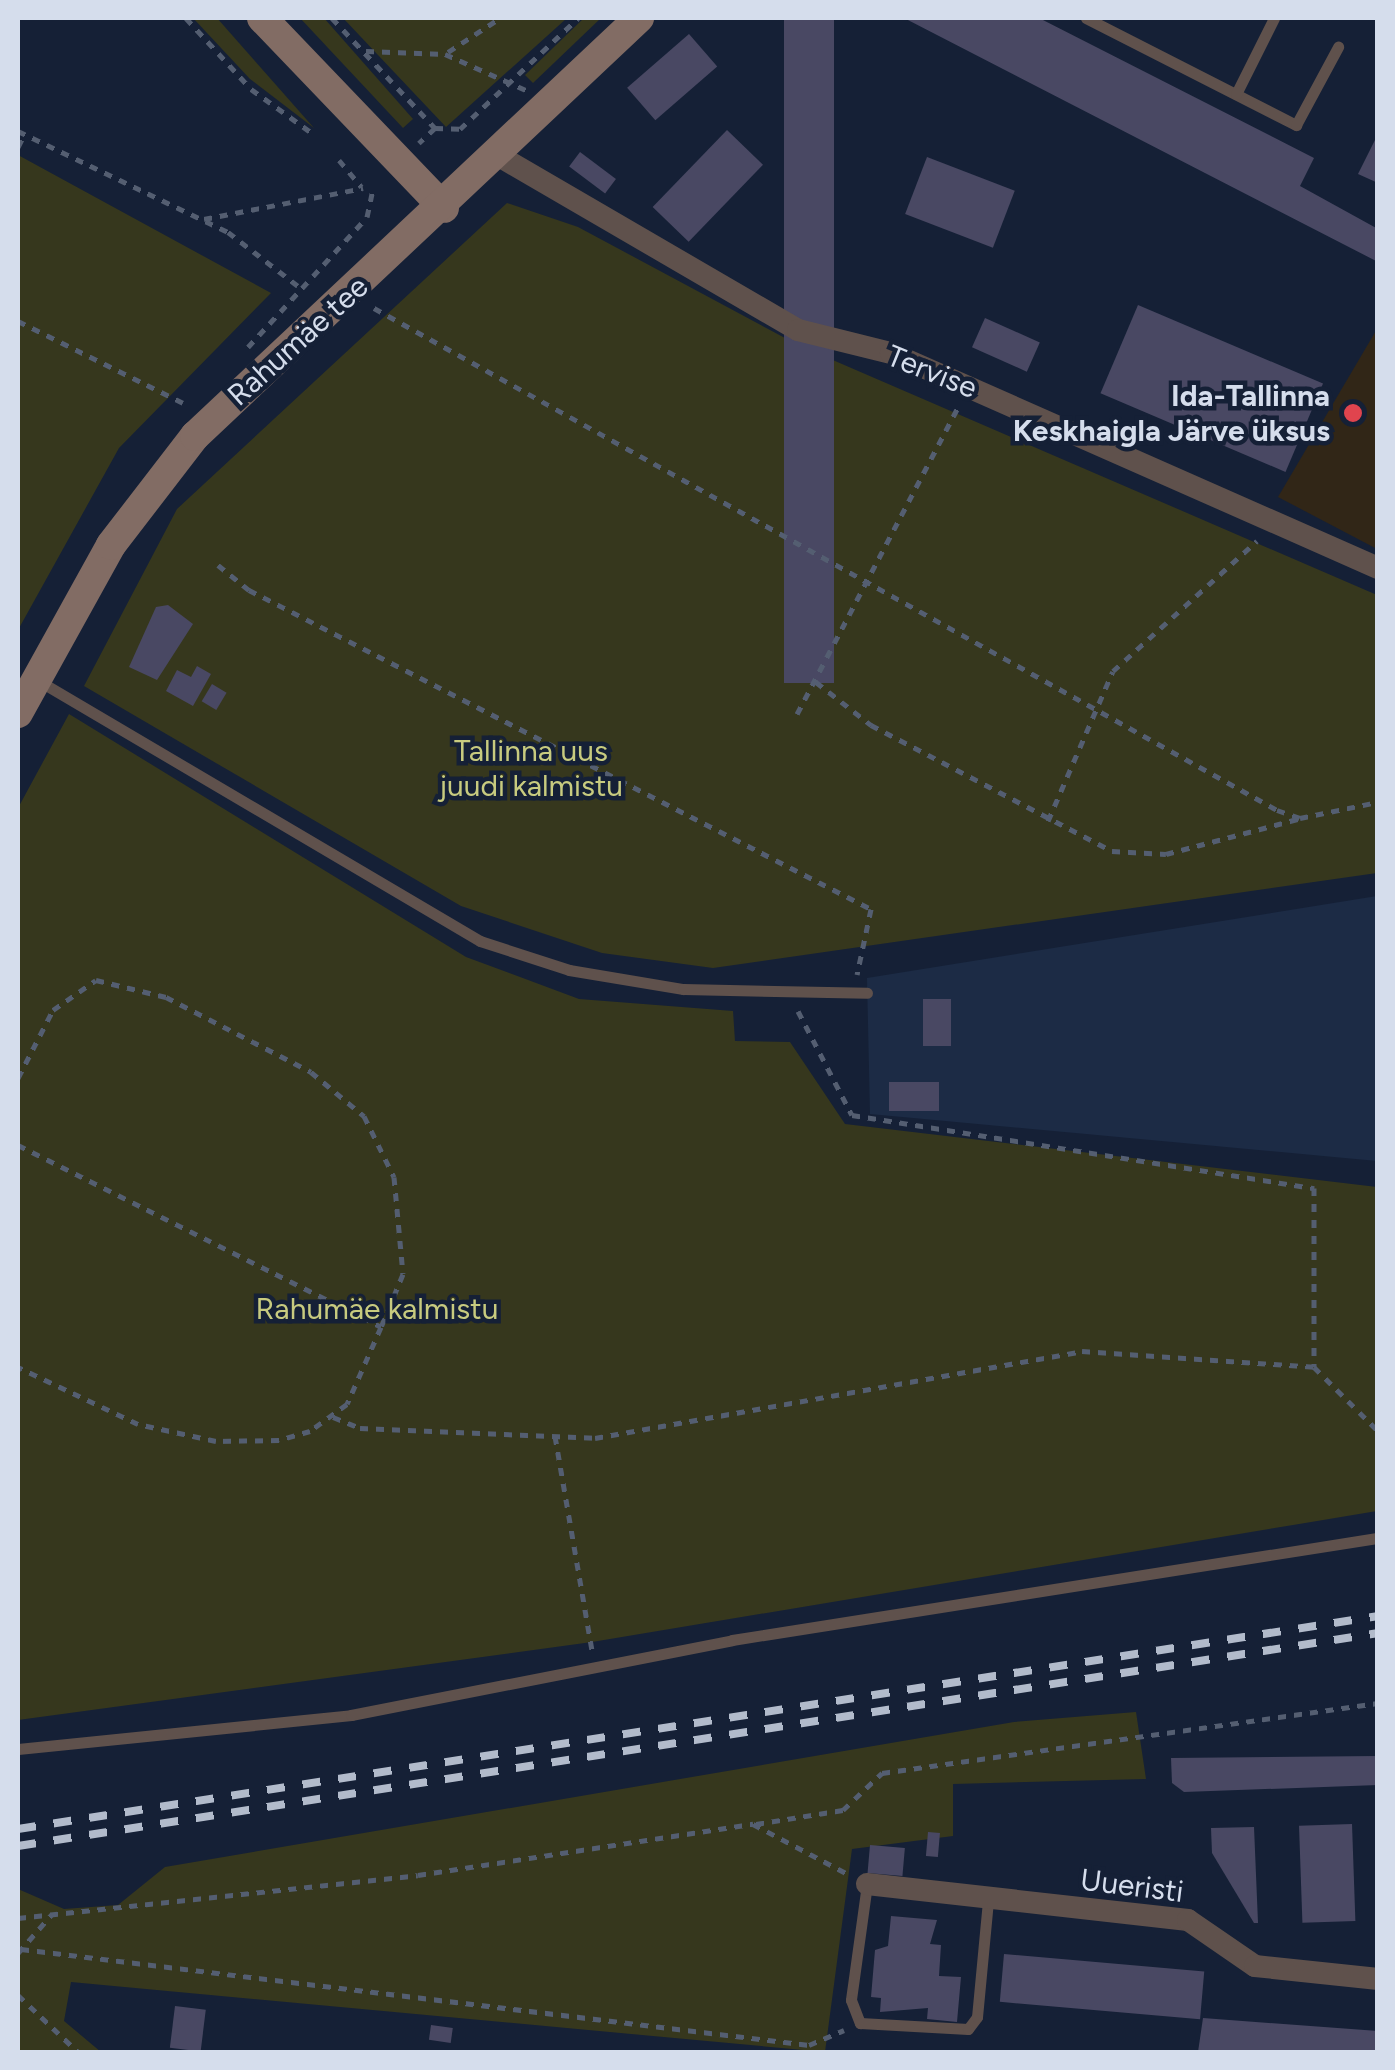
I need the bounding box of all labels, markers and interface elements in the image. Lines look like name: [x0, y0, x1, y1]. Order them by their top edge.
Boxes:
street label: Rahumäe tee: [220, 269, 376, 413]
street label: Tervise: [882, 338, 982, 406]
place label: Ida-Tallinna Keskhaigla Järve üksus: [1013, 378, 1330, 448]
marker: Ida-Tallinna Keskhaigla Järve üksus: [1340, 400, 1366, 426]
park label: Tallinna uus juudi kalmistu: [439, 733, 623, 804]
park label: Rahumäe kalmistu: [256, 1291, 498, 1327]
street label: Uueristi: [1078, 1862, 1186, 1910]

